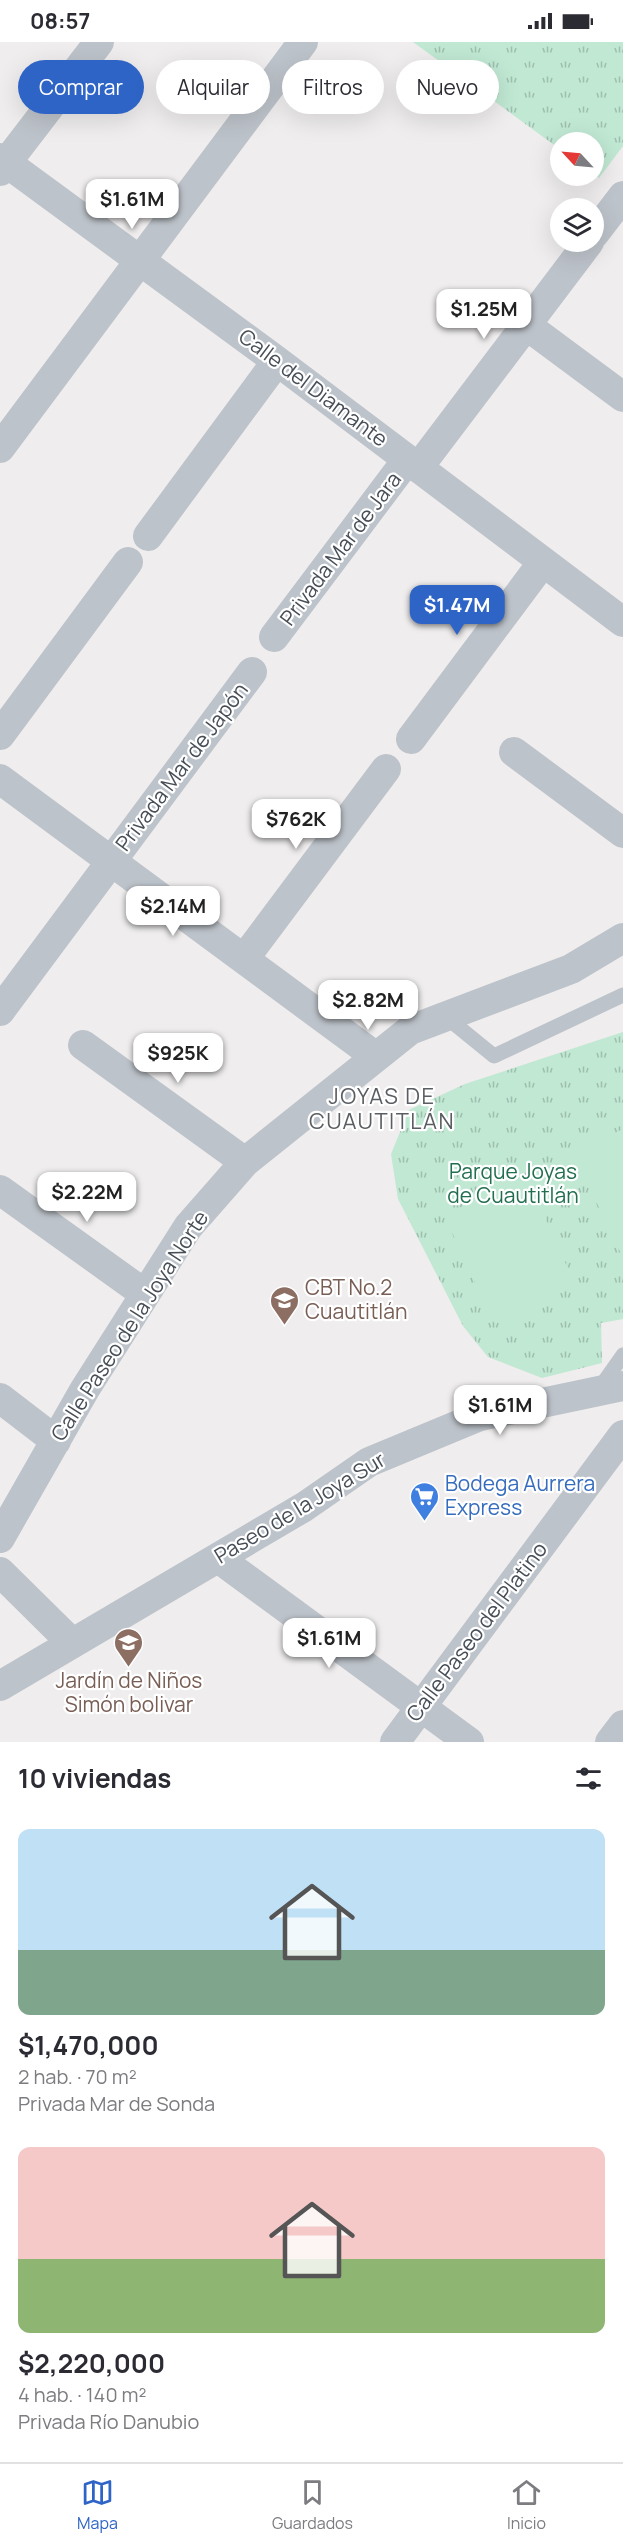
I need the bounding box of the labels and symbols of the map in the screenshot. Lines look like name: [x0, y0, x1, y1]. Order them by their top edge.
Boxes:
north arrow: [550, 132, 604, 186]
pin: $1.61M: [83, 179, 181, 230]
pin: $1.25M: [435, 289, 533, 340]
street label: Calle del Diamante: [233, 322, 394, 452]
street label: Privada Mar de Jara: [273, 466, 407, 631]
pin: $1.47M: [408, 585, 506, 636]
street label: Privada Mar de Japón: [109, 677, 254, 856]
pin: $762K: [254, 799, 338, 850]
pin: $2.14M: [124, 886, 222, 937]
pin: $2.82M: [319, 980, 417, 1031]
pin: $925K: [136, 1033, 220, 1084]
district label: JOYAS DE CUAUTITLÁN: [309, 1081, 455, 1136]
park label: Parque Joyas de Cuautitlán: [447, 1157, 579, 1209]
pin: $2.22M: [38, 1172, 136, 1223]
street label: Calle Paseo de la Joya Norte: [44, 1205, 214, 1446]
place label: CBT No.2 Cuautitlán: [305, 1273, 407, 1325]
school or university icon: CBT No.2 Cuautitlán: [268, 1284, 300, 1326]
pin: $1.61M: [451, 1385, 549, 1436]
street label: Paseo de la Joya Sur: [209, 1445, 391, 1569]
place label: Bodega Aurrera Express: [445, 1469, 595, 1521]
supermarket icon: Bodega Aurrera Express: [408, 1480, 440, 1522]
street label: Calle Paseo del Platino: [399, 1536, 553, 1727]
pin: $1.61M: [280, 1618, 378, 1669]
school or university icon: Jardín de Niños Simón bolivar: [113, 1626, 145, 1668]
place label: Jardín de Niños Simón bolivar: [56, 1666, 202, 1718]

